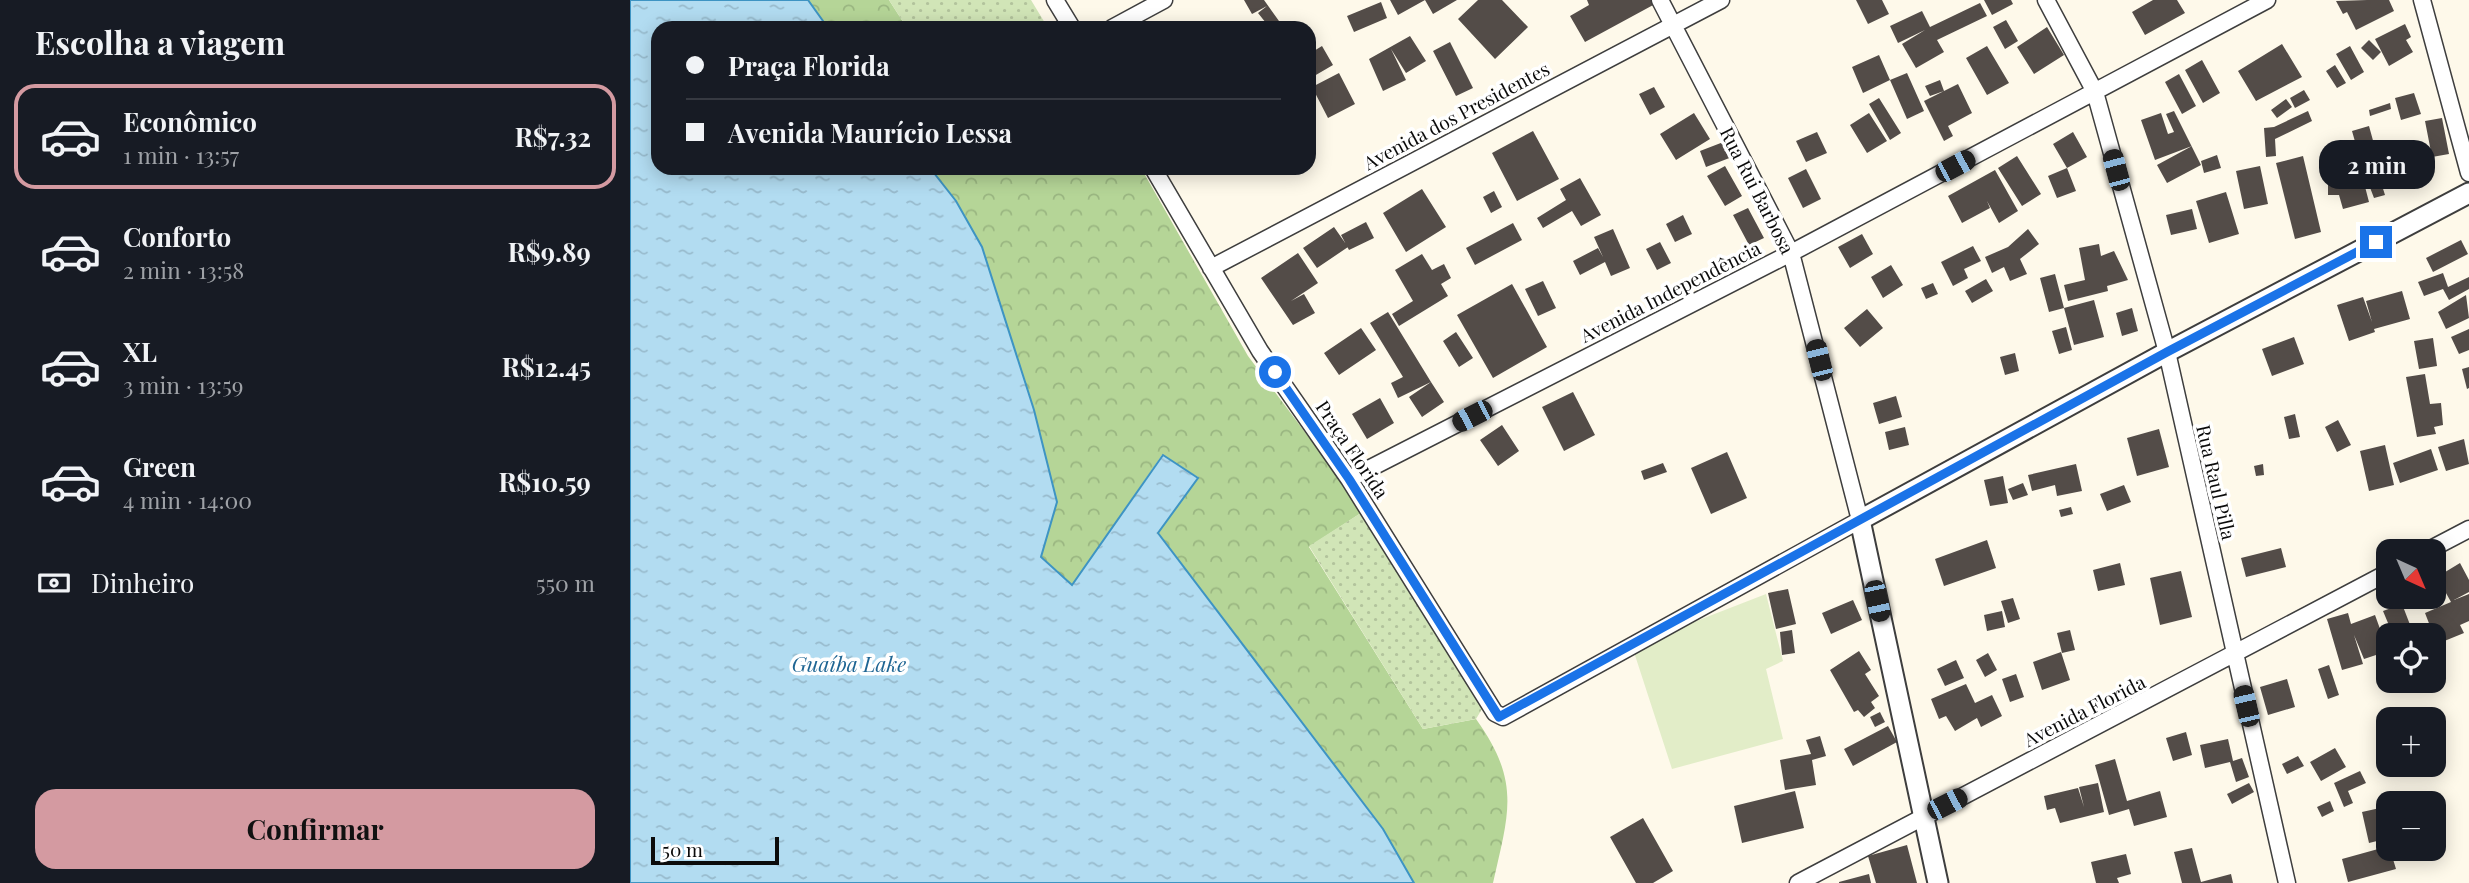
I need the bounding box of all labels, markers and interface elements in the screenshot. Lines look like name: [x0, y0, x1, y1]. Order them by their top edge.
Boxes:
text: Escolha a viagem: [35, 20, 285, 63]
text: Praça Florida: [728, 48, 890, 83]
street label: Avenida dos Presidentes: [1358, 55, 1553, 176]
text: Econômico: [123, 104, 257, 139]
icon: car: [39, 105, 102, 168]
text: Avenida Maurício Lessa: [728, 115, 1012, 150]
text: R$7.32: [515, 119, 591, 154]
street label: Rua Rui Barbosa: [1715, 122, 1801, 258]
text: 1 min · 13:57: [123, 139, 239, 170]
callout: 2 min: [2318, 140, 2434, 190]
car: [1932, 147, 1979, 185]
car: [2101, 147, 2132, 193]
text: 2 min: [2347, 149, 2407, 180]
text: Conforto: [123, 219, 231, 254]
icon: car: [39, 220, 102, 283]
route end: [2360, 226, 2392, 258]
text: R$9.89: [508, 234, 591, 269]
street label: Avenida Independência: [1574, 234, 1765, 348]
text: 2 min · 13:58: [123, 254, 244, 285]
text: XL: [123, 334, 157, 369]
icon: car: [39, 335, 102, 398]
car: [1804, 337, 1835, 383]
text: R$12.45: [502, 349, 591, 384]
route start: [1259, 356, 1291, 388]
text: 3 min · 13:59: [123, 369, 243, 400]
street label: Praça Florida: [1311, 395, 1396, 504]
car: [1449, 397, 1496, 435]
street label: Rua Raul Pilla: [2191, 422, 2243, 543]
text: Green: [123, 449, 196, 484]
icon: car: [39, 450, 102, 513]
text: R$10.59: [498, 464, 591, 499]
text: 4 min · 14:00: [123, 484, 252, 515]
north arrow: [2376, 539, 2446, 609]
map controls: [2376, 539, 2446, 861]
icon: cash: [35, 564, 73, 602]
text: Dinheiro: [91, 565, 194, 600]
text: 550 m: [536, 567, 595, 598]
car: [1863, 578, 1892, 624]
button: locate: [2376, 623, 2446, 693]
water label: Guaíba Lake: [792, 649, 906, 677]
street label: Avenida Florida: [2018, 668, 2150, 752]
car: [2232, 683, 2261, 729]
button: +: [2376, 707, 2446, 777]
car: [1924, 785, 1971, 823]
button: Confirmar: [35, 789, 595, 869]
button: −: [2376, 791, 2446, 861]
scale bar: [651, 834, 779, 866]
text: 50 m: [662, 836, 703, 862]

